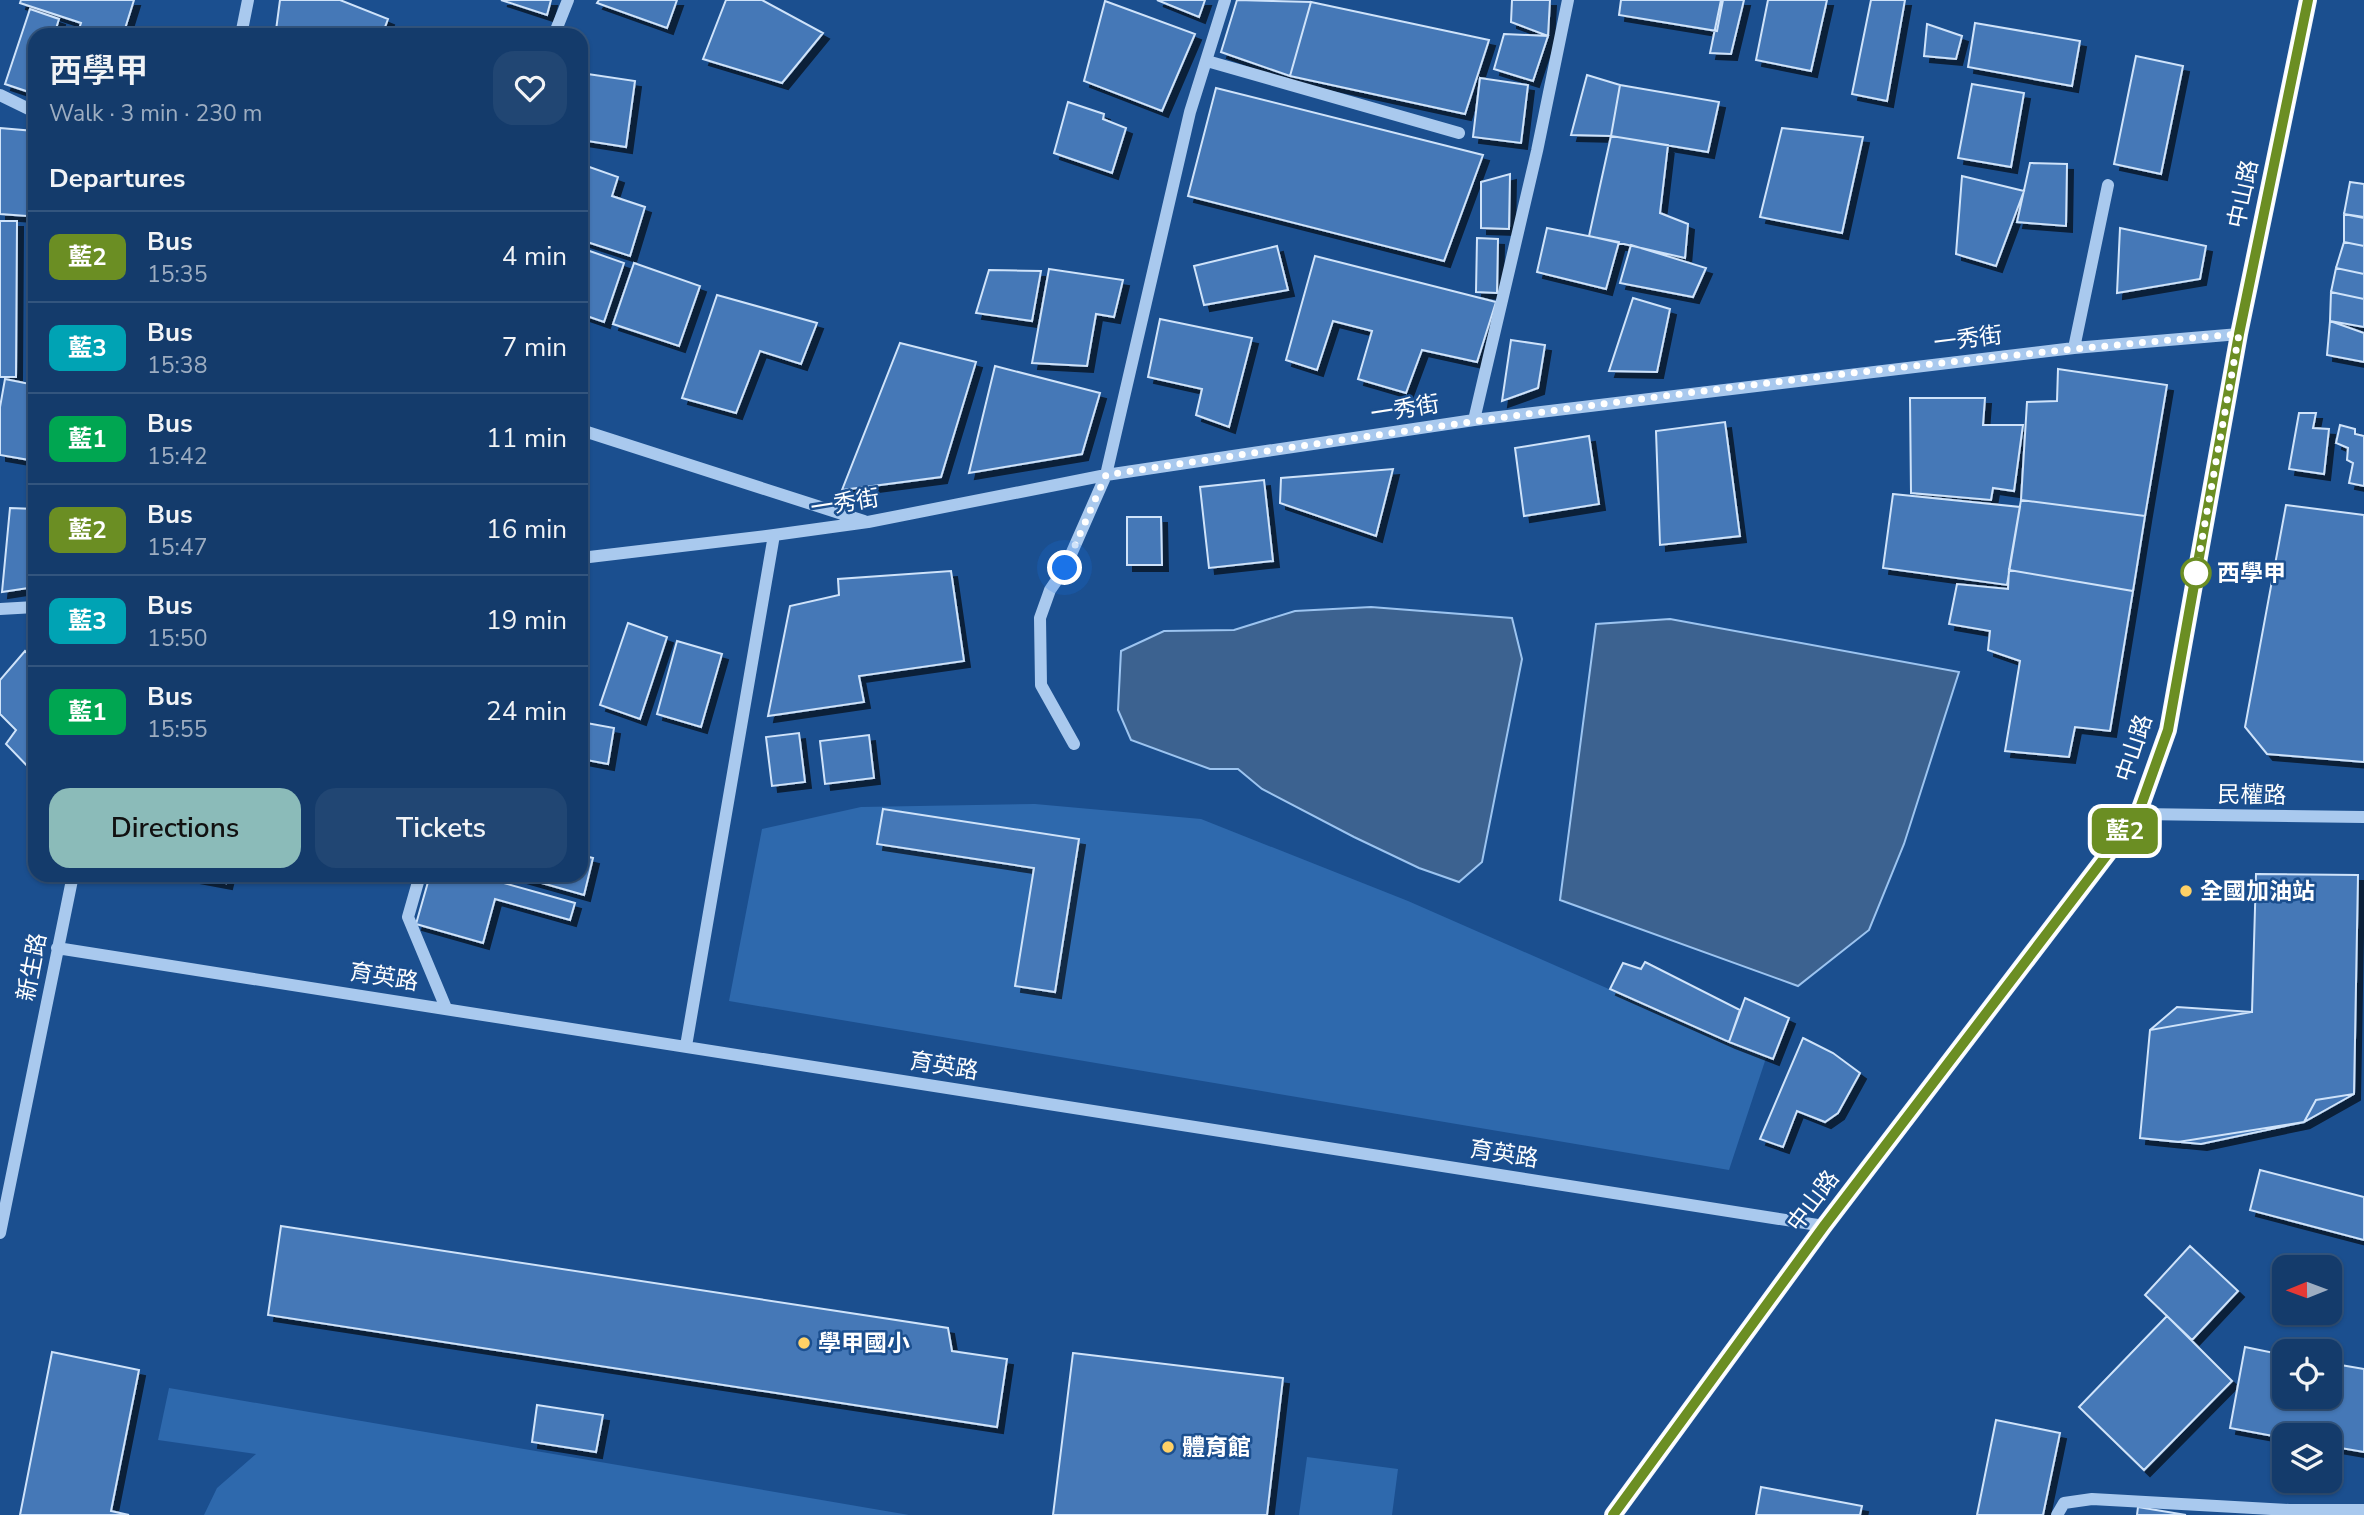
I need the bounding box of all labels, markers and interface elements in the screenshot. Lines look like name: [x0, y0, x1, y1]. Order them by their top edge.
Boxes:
text: 西學甲: [49, 49, 148, 94]
button: heart: [493, 51, 567, 125]
text: Walk · 3 min · 230 m: [49, 98, 262, 129]
street label: 中山路: [2221, 157, 2265, 231]
text: Departures: [49, 161, 185, 196]
text: Bus: [147, 224, 193, 259]
text: 4 min: [502, 239, 567, 274]
text: 藍2: [68, 241, 107, 273]
text: 15:35: [147, 259, 207, 290]
text: Bus: [147, 315, 193, 350]
street label: 一秀街: [1932, 319, 2004, 359]
text: 7 min: [502, 330, 567, 365]
text: 藍3: [68, 332, 107, 364]
text: 15:38: [147, 350, 207, 381]
street label: 一秀街: [1369, 388, 1441, 430]
text: Bus: [147, 406, 193, 441]
text: 11 min: [486, 421, 567, 456]
text: 藍1: [68, 423, 107, 455]
text: 15:42: [147, 441, 207, 472]
street label: 一秀街: [809, 482, 881, 524]
text: Bus: [147, 497, 193, 532]
text: 16 min: [486, 512, 567, 547]
text: 藍2: [68, 514, 107, 546]
text: 15:47: [147, 532, 207, 563]
your location: [1047, 550, 1082, 585]
marker: 西學甲: [2181, 558, 2211, 588]
place label: 西學甲: [2217, 558, 2286, 589]
text: Bus: [147, 588, 193, 623]
text: 19 min: [486, 603, 567, 638]
text: 藍3: [68, 605, 107, 637]
text: 15:50: [147, 623, 207, 654]
text: Bus: [147, 679, 193, 714]
text: 24 min: [486, 694, 567, 729]
text: 藍1: [68, 696, 107, 728]
street label: 中山路: [2109, 710, 2159, 786]
text: 15:55: [147, 714, 207, 745]
street label: 民權路: [2217, 779, 2287, 811]
button: Directions: [49, 788, 301, 868]
button: Tickets: [315, 788, 567, 868]
line badge: 藍2: [2094, 808, 2156, 854]
text: 藍2: [2106, 815, 2144, 847]
place label: 全國加油站: [2200, 876, 2315, 907]
marker: 全國加油站: [2178, 883, 2194, 899]
street label: 新生路: [10, 930, 54, 1004]
street label: 育英路: [348, 956, 420, 998]
street label: 育英路: [908, 1045, 980, 1087]
street label: 育英路: [1468, 1133, 1540, 1175]
street label: 中山路: [1780, 1164, 1846, 1238]
north arrow: [2272, 1255, 2342, 1325]
map controls: [2272, 1255, 2342, 1493]
place label: 學甲國小: [818, 1328, 910, 1359]
marker: 學甲國小: [796, 1335, 812, 1351]
button: locate: [2272, 1339, 2342, 1409]
button: layers: [2272, 1423, 2342, 1493]
place label: 體育館: [1182, 1432, 1251, 1463]
marker: 體育館: [1160, 1439, 1176, 1455]

